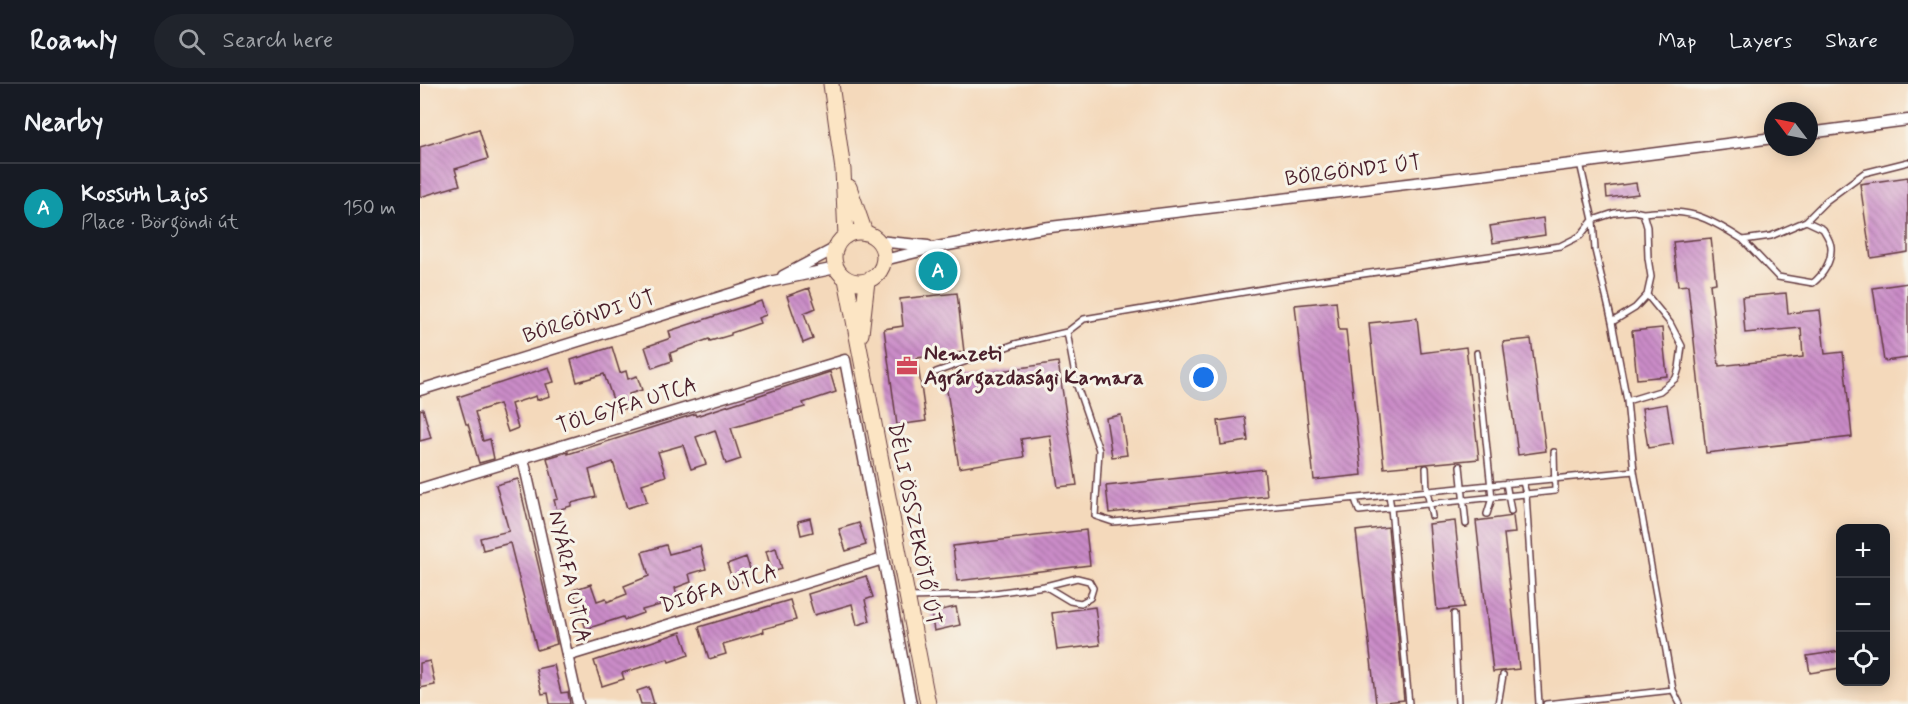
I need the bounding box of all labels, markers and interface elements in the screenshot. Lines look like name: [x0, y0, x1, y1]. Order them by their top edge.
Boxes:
search box: [154, 14, 574, 68]
text: Roamly: [30, 23, 118, 60]
icon: search: [175, 25, 208, 58]
text: Search here: [223, 27, 333, 55]
text: Map: [1658, 27, 1696, 55]
text: Layers: [1729, 27, 1792, 55]
text: Share: [1825, 27, 1878, 55]
north arrow: [1764, 102, 1818, 156]
text: Nearby: [24, 106, 103, 140]
street label: BÖRGÖNDI ÚT: [1283, 149, 1423, 193]
text: Kossuth Lajos: [81, 181, 208, 209]
text: A: [37, 195, 50, 222]
text: 150 m: [343, 195, 396, 222]
text: Place · Börgöndi út: [81, 209, 239, 236]
pin: A: [918, 248, 958, 294]
street label: BÖRGÖNDI ÚT: [519, 284, 659, 350]
place label: Nemzeti Agrárgazdasági Kamara: [924, 340, 1144, 394]
office icon: Nemzeti Agrárgazdasági Kamara: [895, 354, 919, 378]
your location: [1189, 363, 1218, 392]
street label: TÖLGYFA UTCA: [553, 371, 701, 441]
street label: DÉLI ÖSSZEKÖTŐ ÚT: [881, 420, 947, 628]
street label: NYÁRFA UTCA: [541, 508, 597, 646]
map controls: [1836, 524, 1890, 686]
button: +: [1836, 524, 1890, 578]
street label: DIÓFA UTCA: [657, 558, 781, 620]
button: −: [1836, 578, 1890, 632]
button: locate: [1836, 632, 1890, 686]

